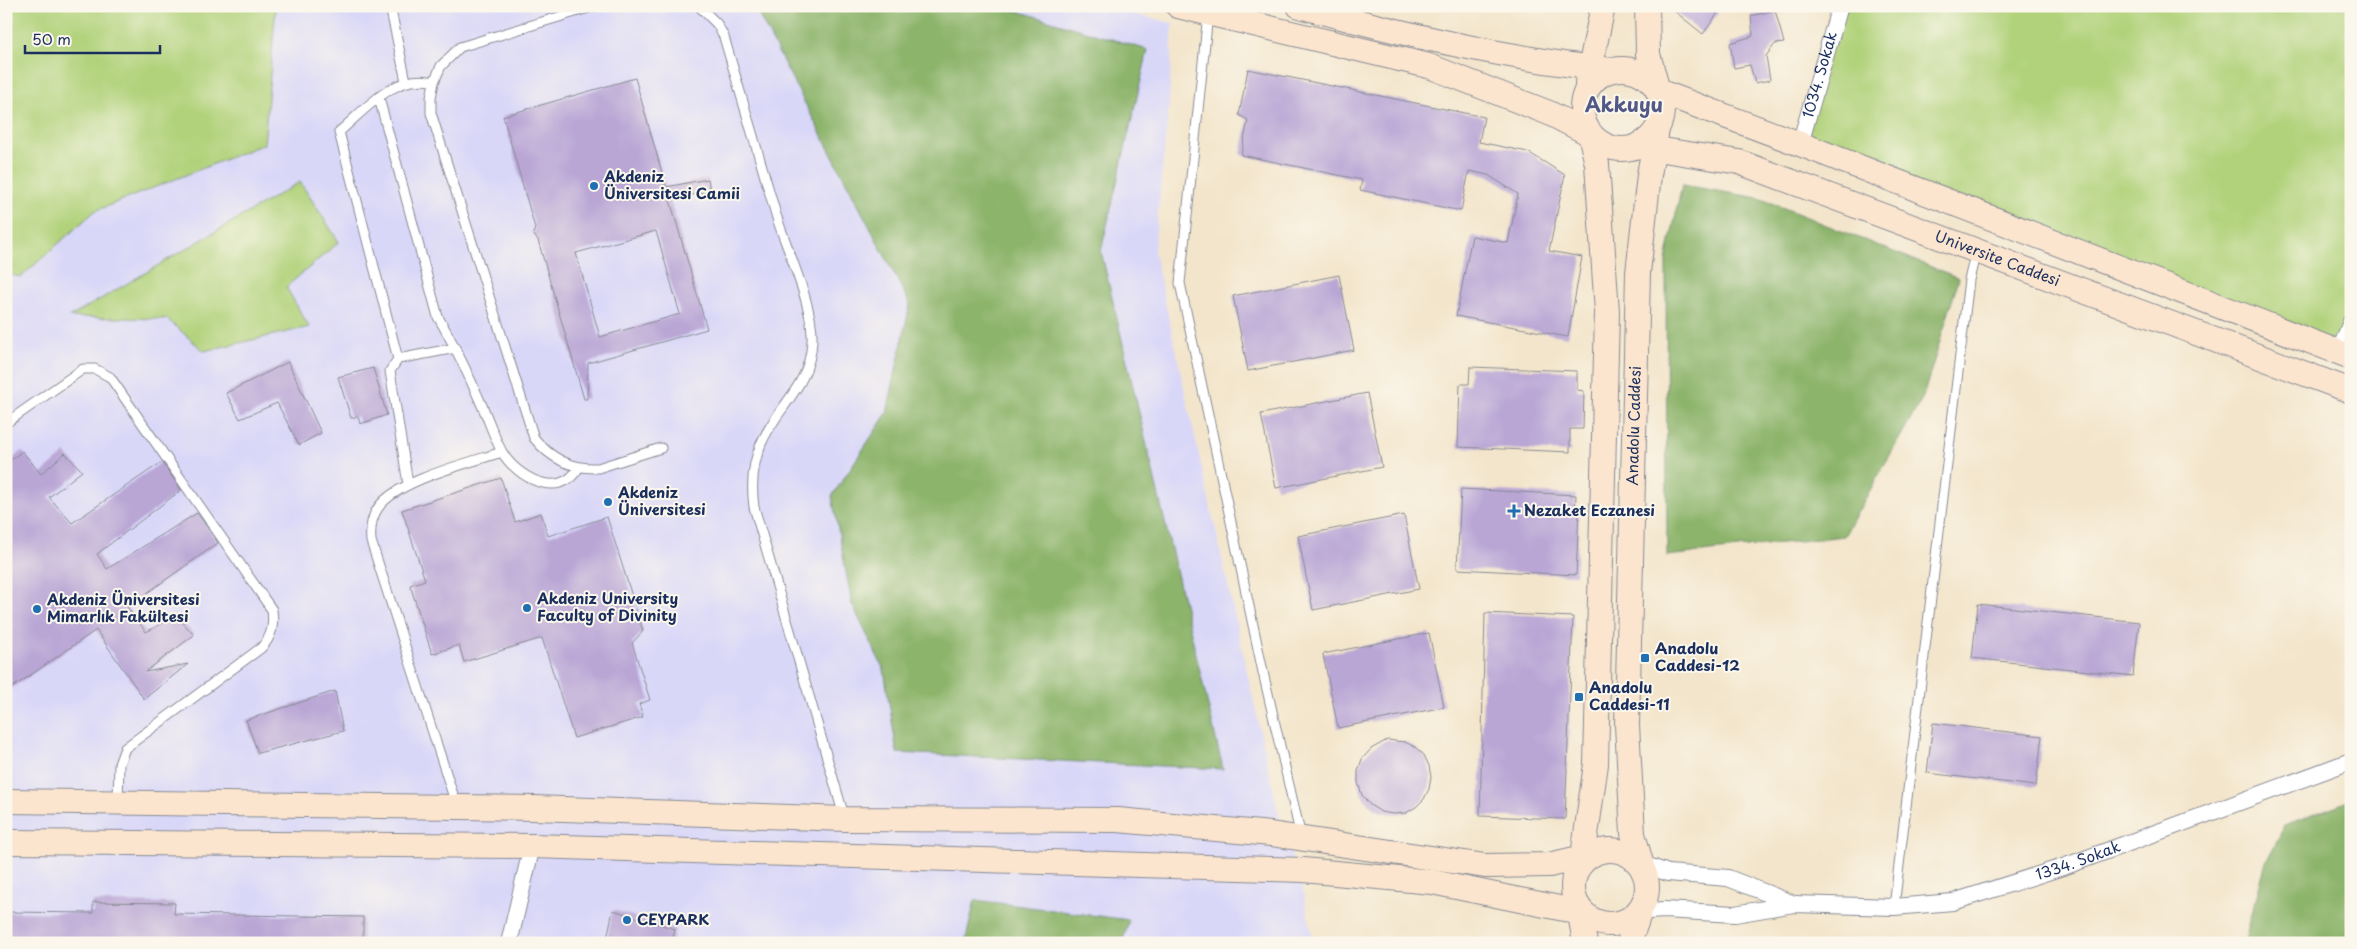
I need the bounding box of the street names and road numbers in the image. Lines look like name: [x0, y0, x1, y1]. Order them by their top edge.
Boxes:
street label: 1034. Sokak: [1795, 28, 1842, 120]
street label: Universite Caddesi: [1932, 223, 2064, 291]
street label: Anadolu Caddesi: [1620, 366, 1646, 486]
street label: 1334. Sokak: [2032, 834, 2124, 885]

